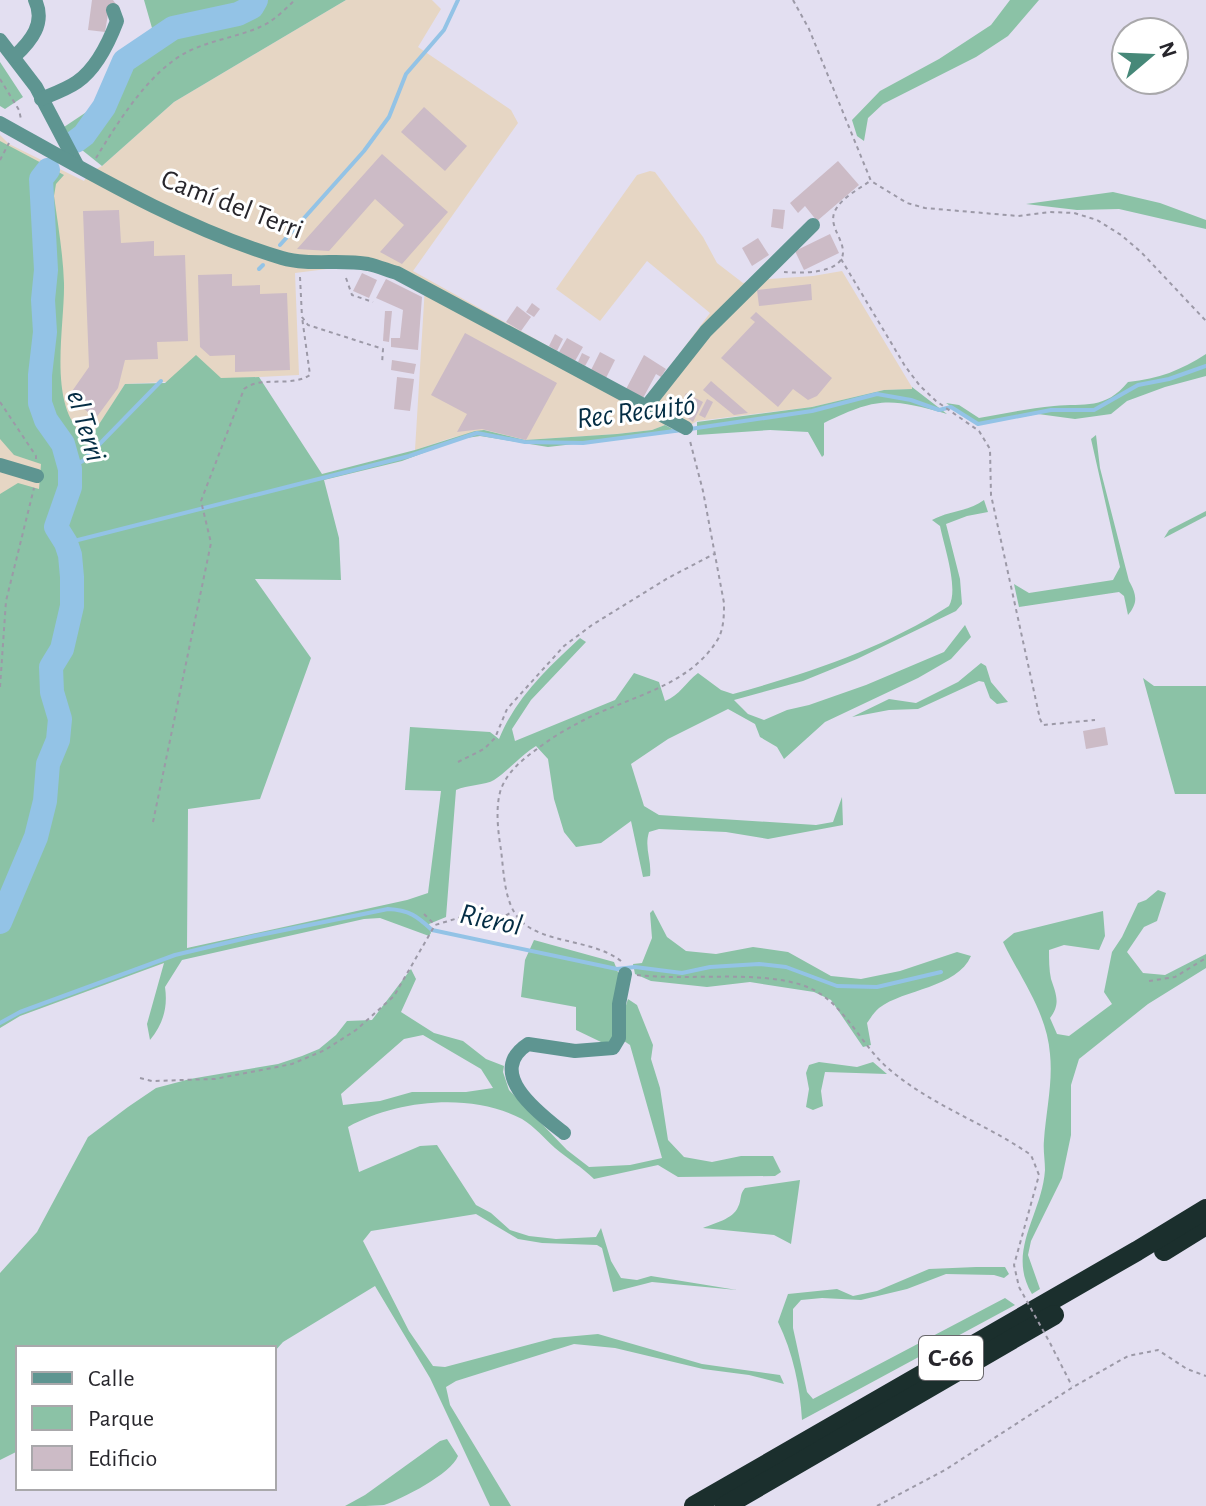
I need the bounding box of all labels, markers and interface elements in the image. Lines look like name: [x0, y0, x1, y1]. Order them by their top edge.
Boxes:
north arrow: [1110, 16, 1190, 96]
text: N: [1155, 39, 1181, 61]
street label: Camí del Terri: [157, 165, 307, 245]
water label: el Terri: [61, 387, 111, 465]
water label: Rec Recuitó: [575, 390, 697, 434]
water label: Rierol: [457, 899, 525, 941]
road number: C-66: [919, 1336, 983, 1380]
legend: [16, 1346, 276, 1490]
text: Calle: [88, 1367, 135, 1391]
text: Parque: [88, 1407, 154, 1431]
text: Edificio: [88, 1447, 157, 1471]

